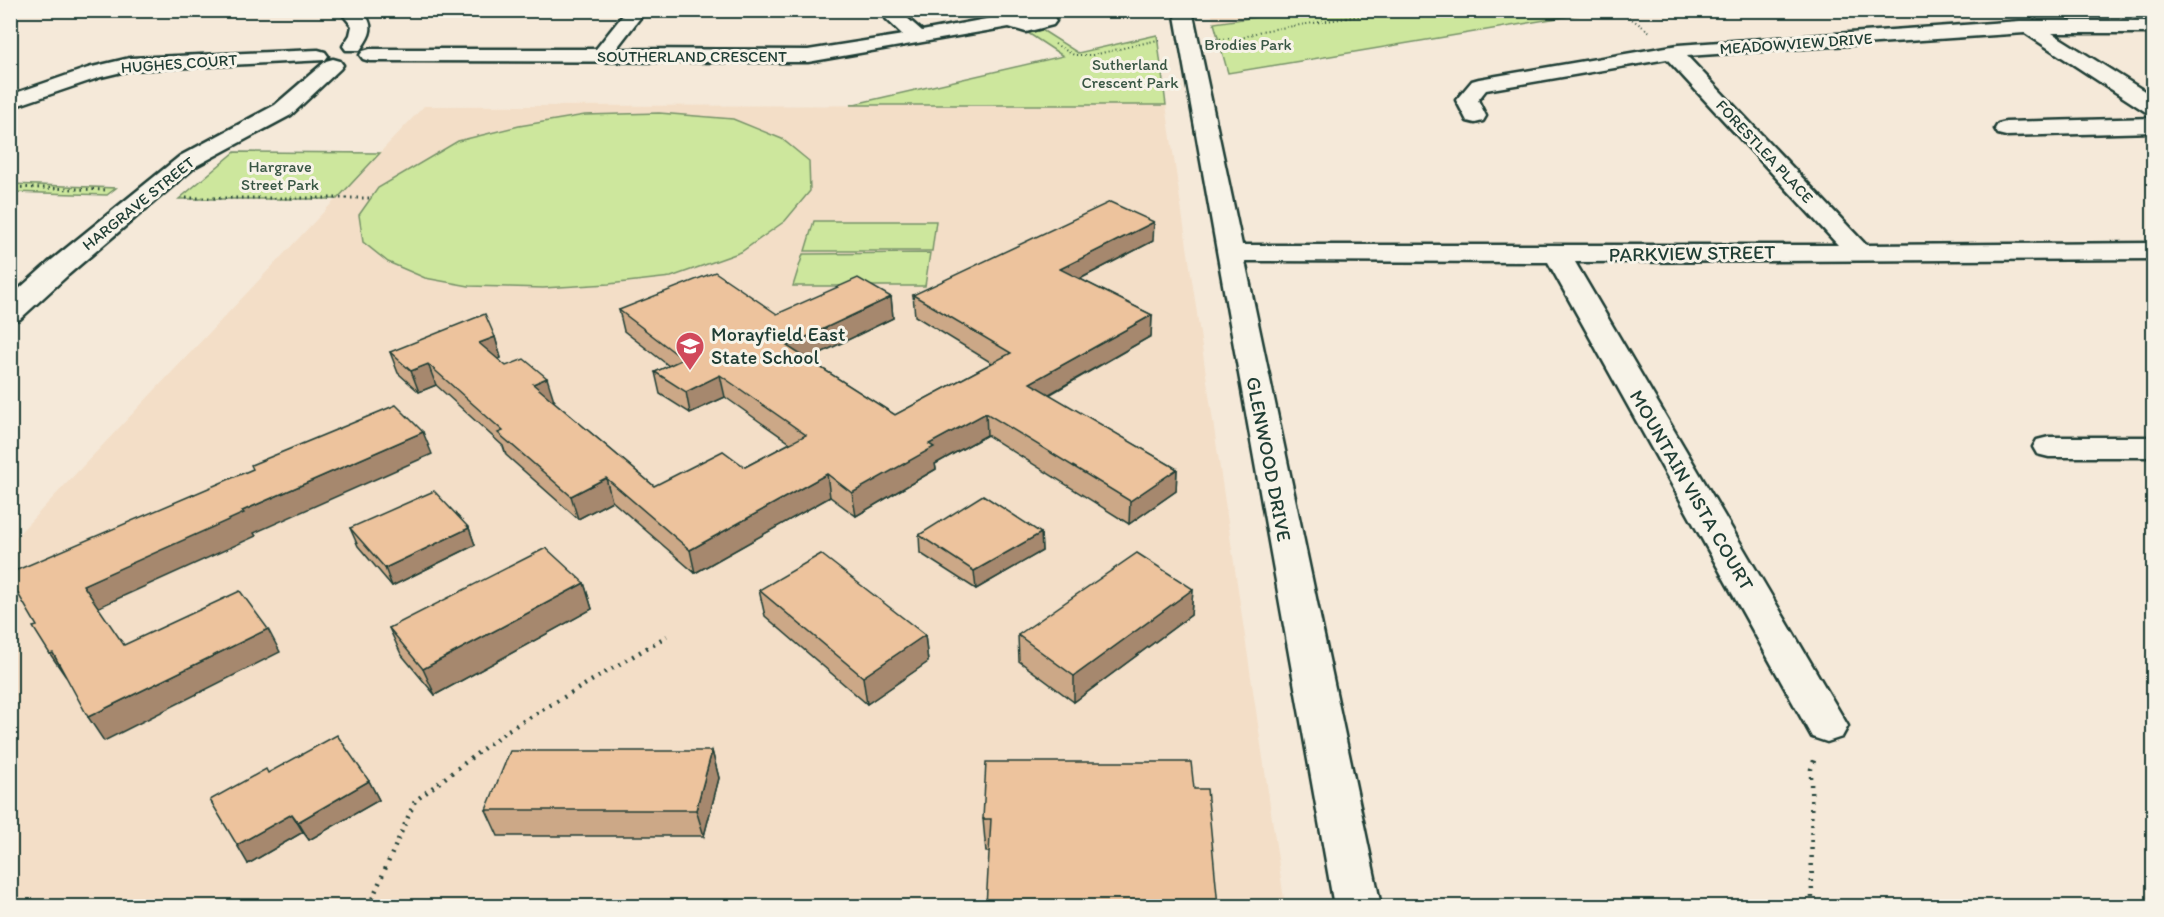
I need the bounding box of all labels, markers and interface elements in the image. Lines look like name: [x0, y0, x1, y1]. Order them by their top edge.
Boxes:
street label: MEADOWVIEW DRIVE: [1719, 29, 1873, 58]
park label: Brodies Park: [1204, 35, 1292, 54]
street label: SOUTHERLAND CRESCENT: [597, 47, 787, 66]
street label: HUGHES COURT: [120, 50, 238, 77]
park label: Sutherland Crescent Park: [1081, 55, 1179, 92]
street label: FORESTLEA PLACE: [1712, 96, 1817, 207]
street label: HARGRAVE STREET: [78, 152, 198, 254]
park label: Hargrave Street Park: [241, 157, 319, 194]
street label: PARKVIEW STREET: [1608, 240, 1776, 266]
place label: Morayfield East State School: [711, 322, 846, 369]
school or university icon: Morayfield East State School: [674, 330, 706, 372]
street label: GLENWOOD DRIVE: [1241, 375, 1297, 543]
street label: MOUNTAIN VISTA COURT: [1625, 386, 1759, 594]

